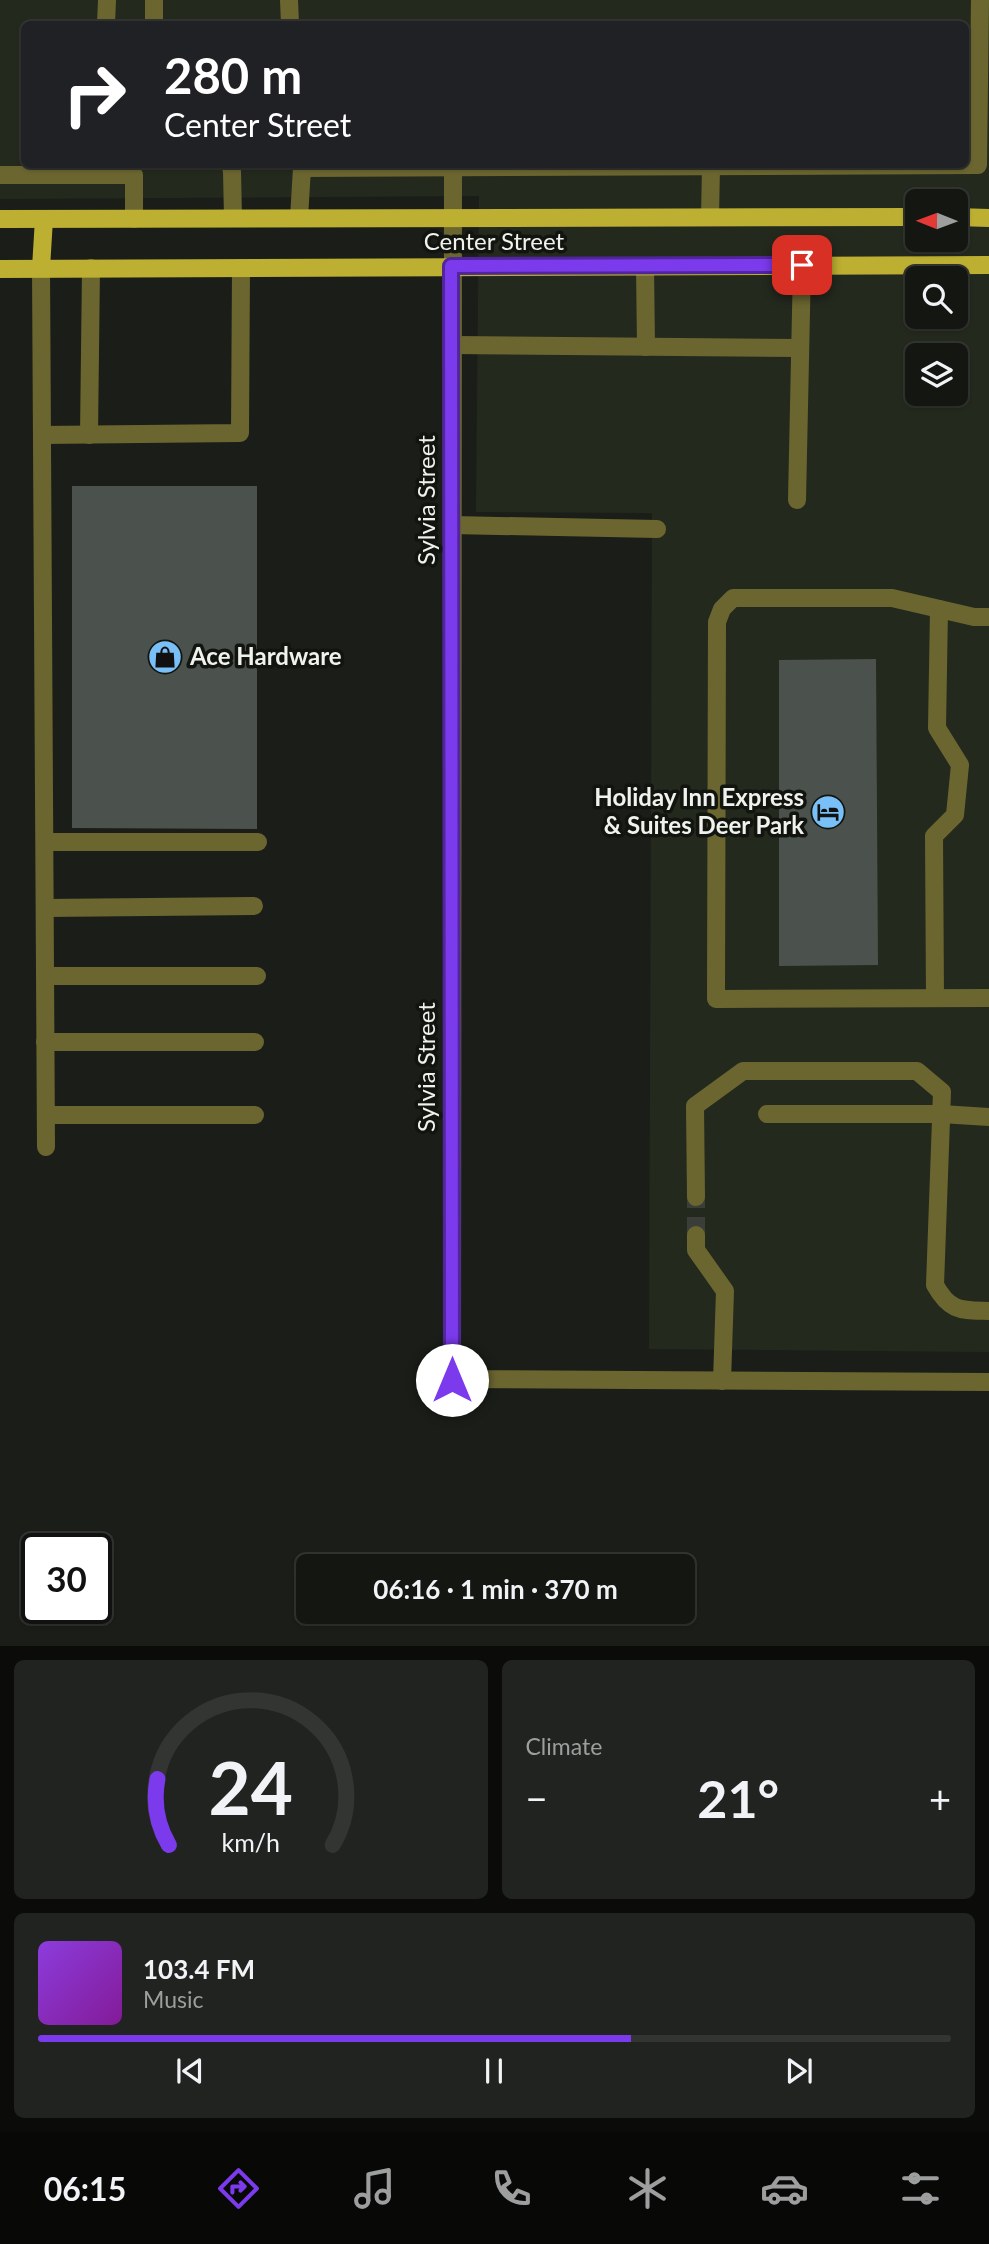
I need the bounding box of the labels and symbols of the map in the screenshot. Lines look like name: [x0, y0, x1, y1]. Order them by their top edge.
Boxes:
north arrow: [905, 189, 968, 252]
street label: Center Street: [424, 226, 565, 255]
pin: [772, 235, 832, 295]
street label: Sylvia Street: [411, 435, 440, 565]
shop icon: Ace Hardware: [146, 638, 184, 676]
place label: Ace Hardware: [189, 641, 342, 670]
place label: Holiday Inn Express & Suites Deer Park: [594, 782, 804, 839]
hotel icon: Holiday Inn Express & Suites Deer Park: [809, 793, 847, 831]
street label: Sylvia Street: [411, 1002, 440, 1132]
position arrow: [415, 1343, 489, 1417]
speed limit sign: 30: [21, 1533, 112, 1624]

